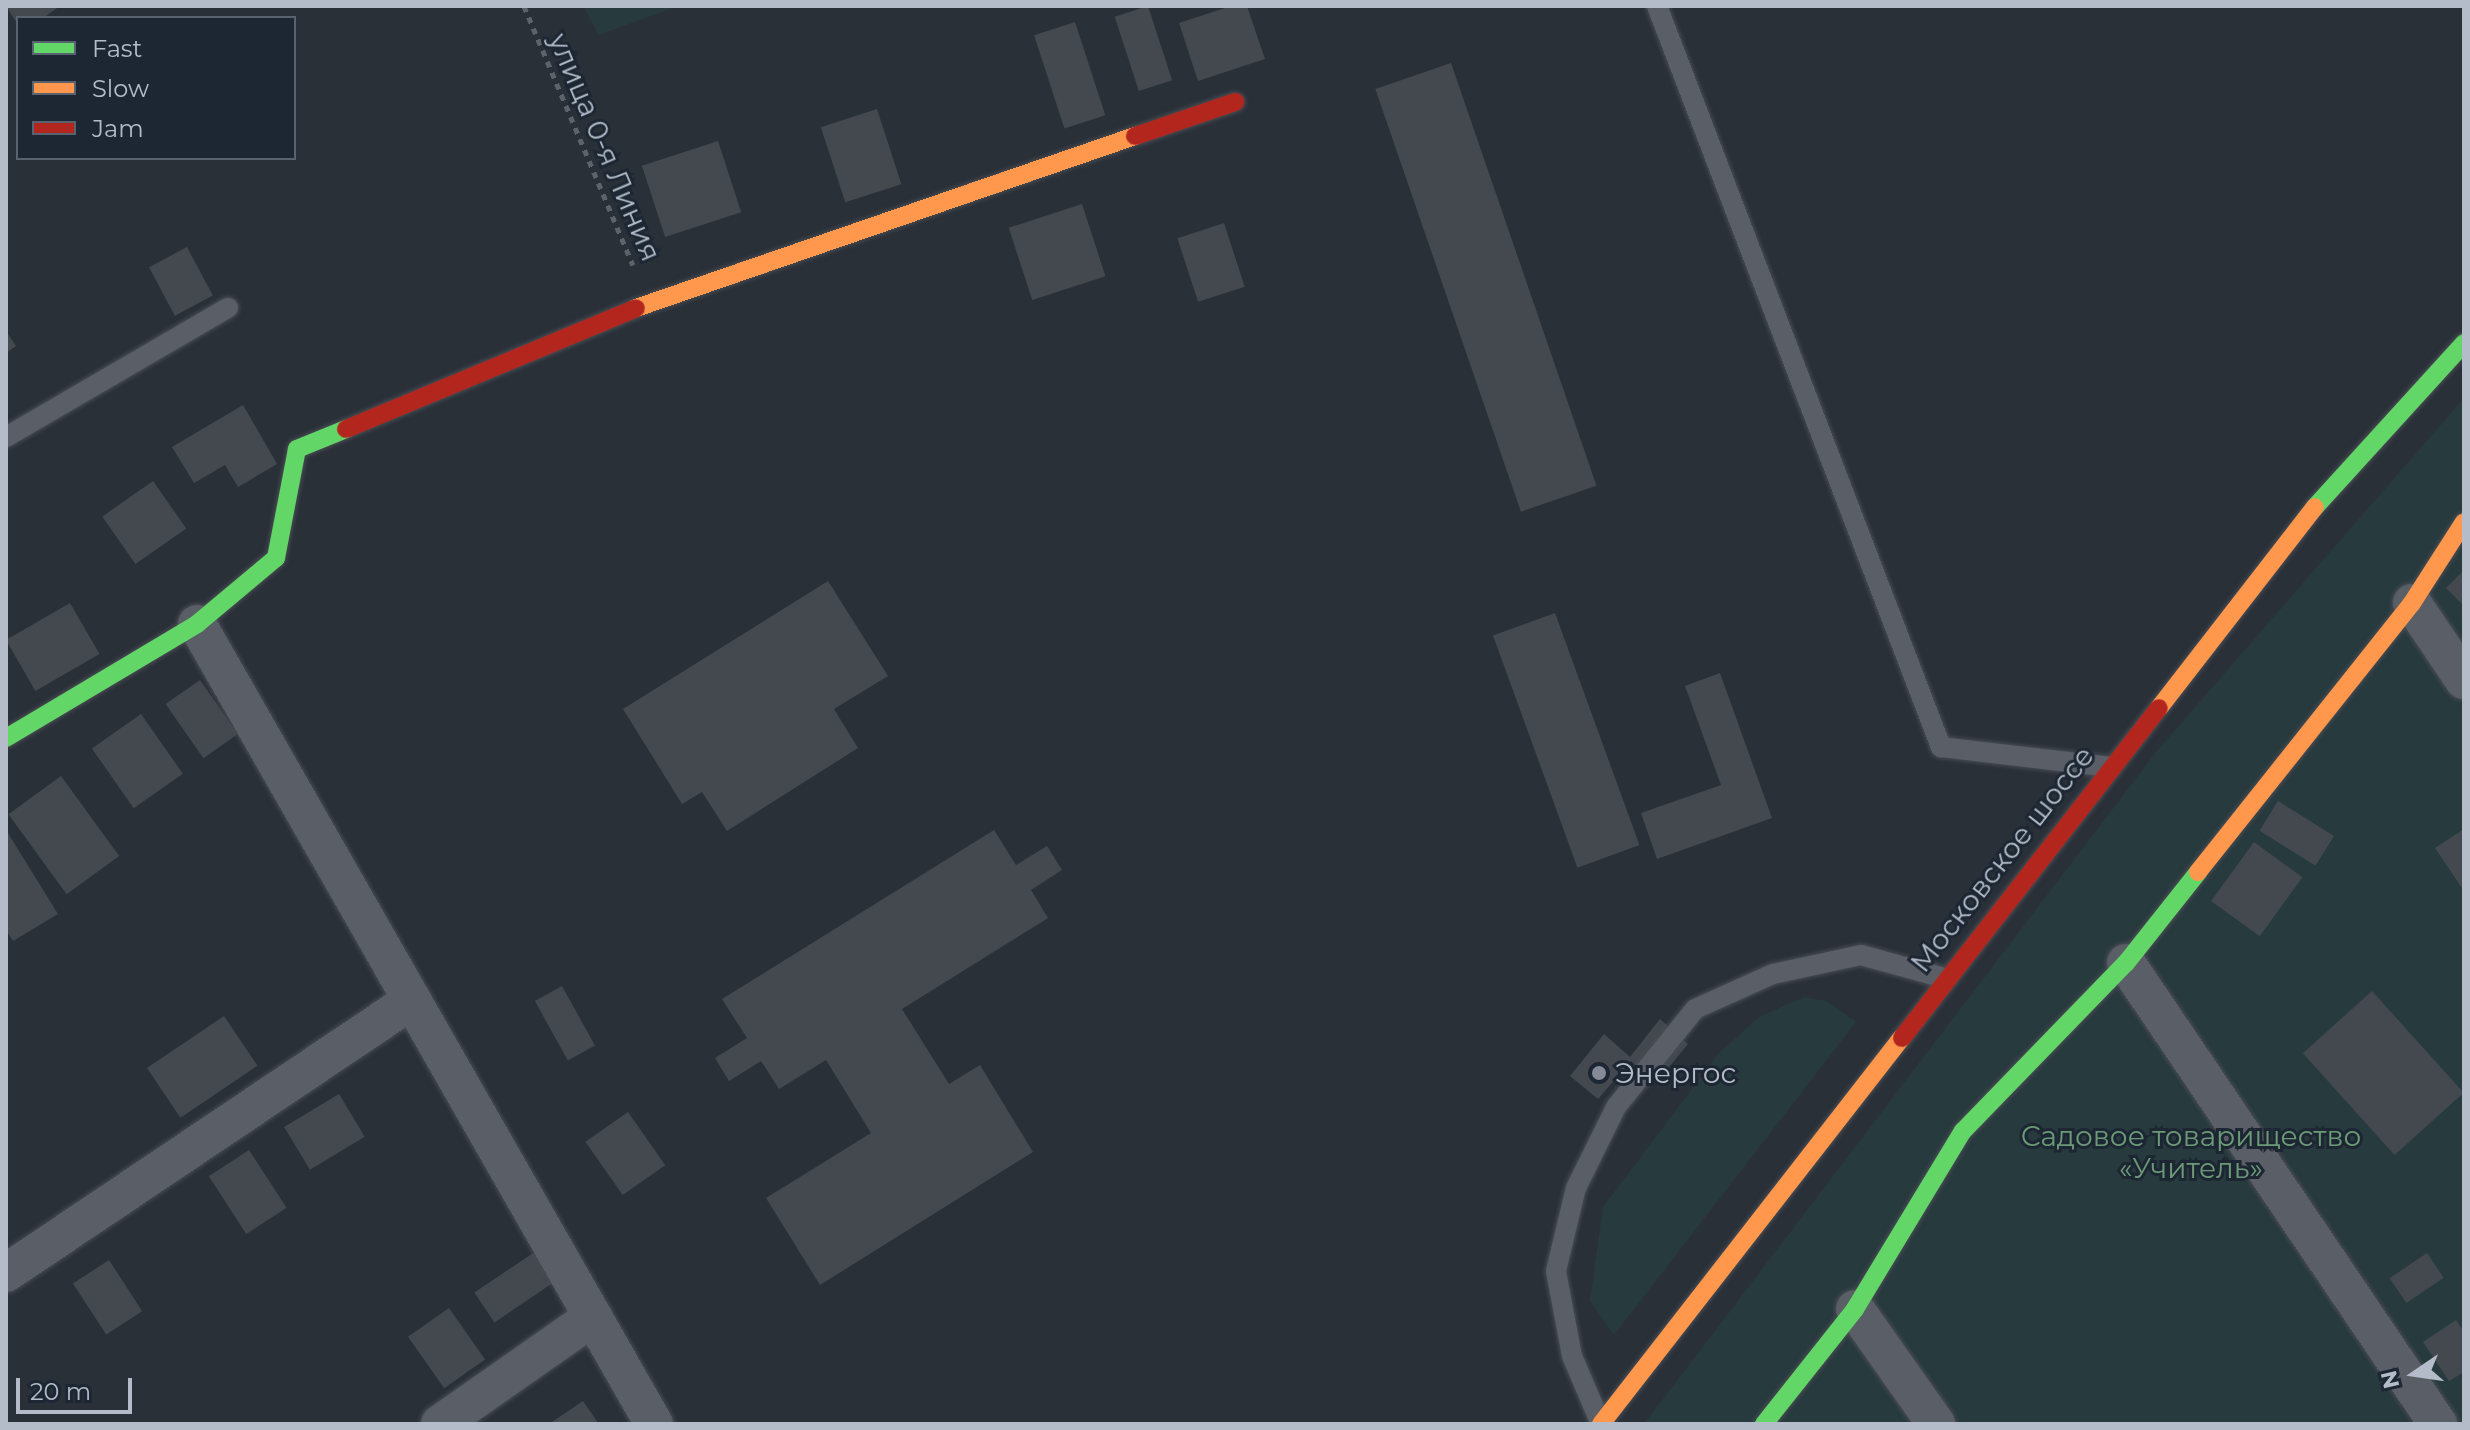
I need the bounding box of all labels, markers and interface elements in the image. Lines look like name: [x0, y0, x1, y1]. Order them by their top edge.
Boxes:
legend: [16, 16, 296, 160]
street label: улица 0-я Линия: [542, 28, 668, 266]
text: Fast: [92, 34, 142, 63]
text: Slow: [92, 74, 149, 103]
text: Jam: [92, 114, 144, 143]
street label: Московское шоссе: [1903, 739, 2101, 979]
place label: Энергос: [1615, 1056, 1736, 1090]
marker: Энергос: [1590, 1064, 1608, 1082]
park label: Садовое товарищество «Учитель»: [2021, 1119, 2361, 1185]
north arrow: [2374, 1334, 2454, 1414]
scale bar: [20, 1362, 136, 1412]
text: N: [2375, 1368, 2405, 1391]
text: 20 m: [30, 1377, 91, 1406]

